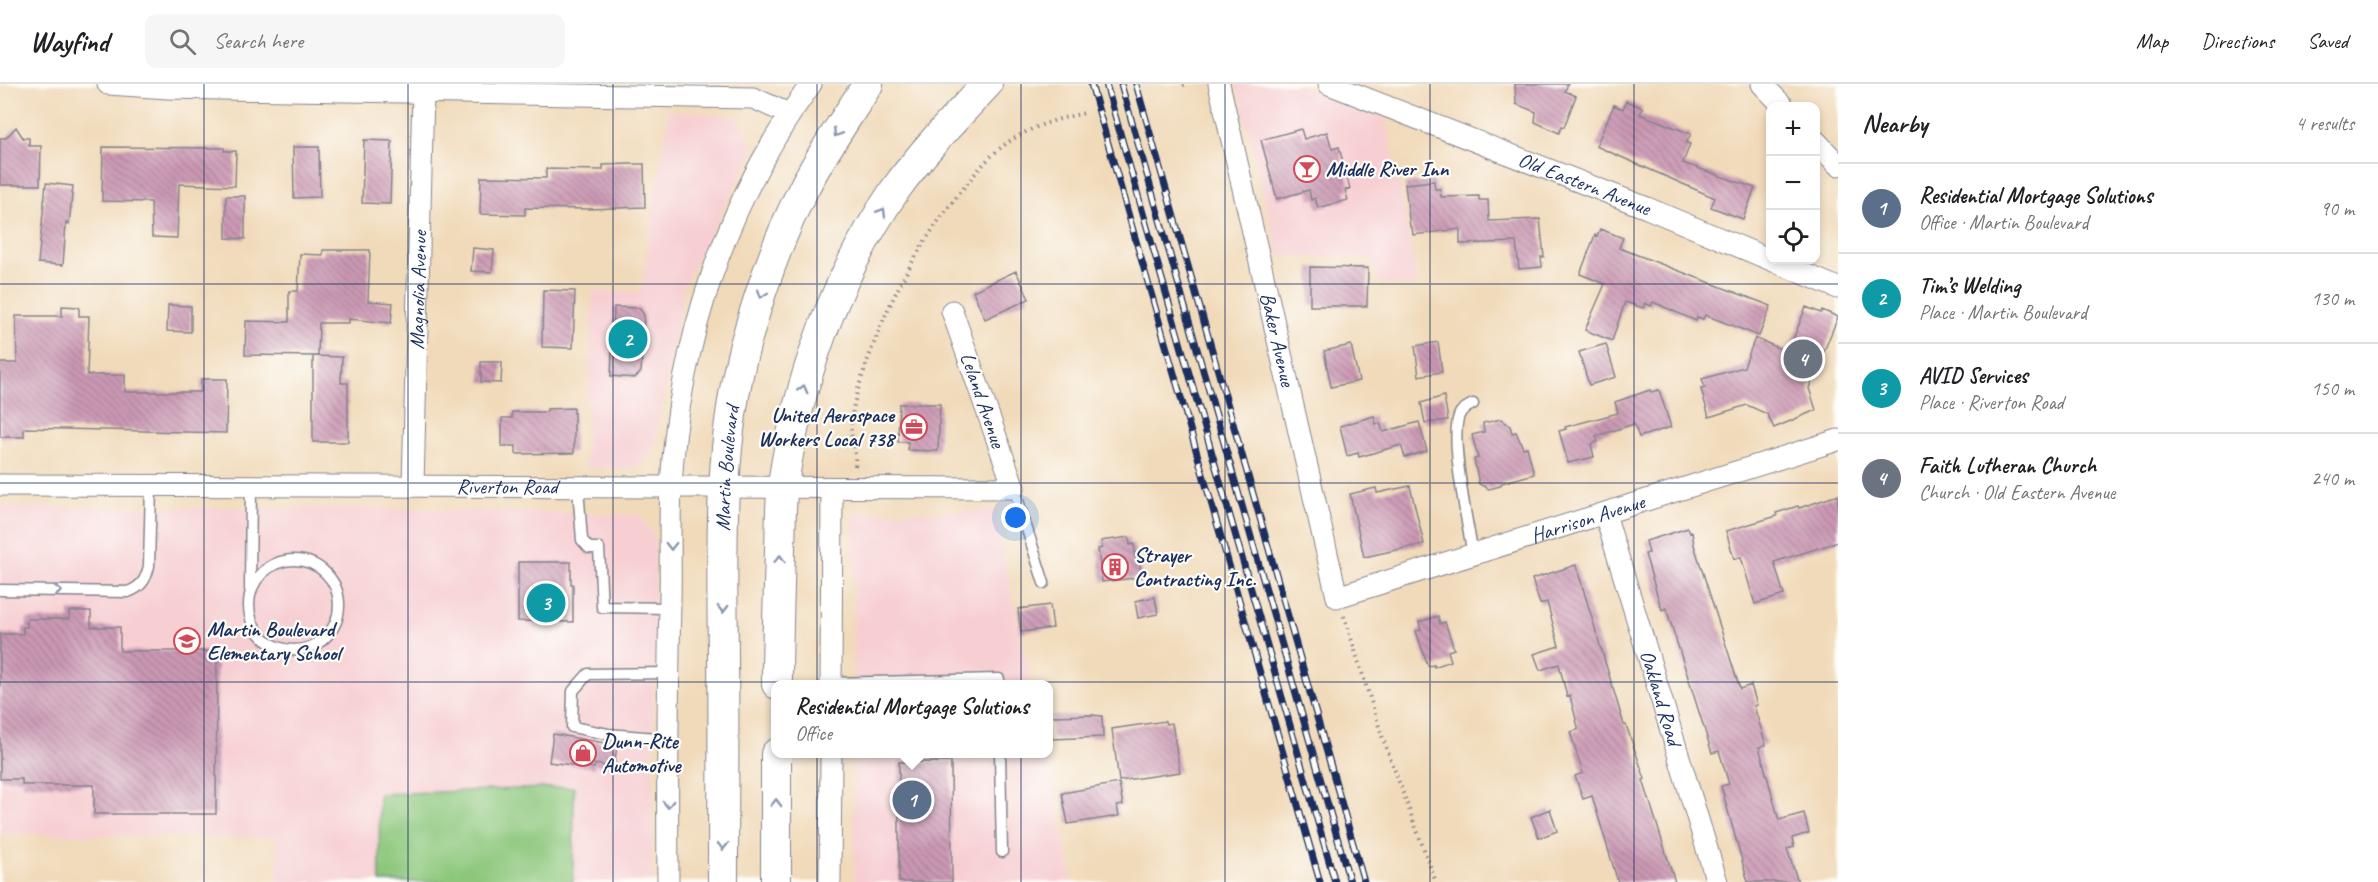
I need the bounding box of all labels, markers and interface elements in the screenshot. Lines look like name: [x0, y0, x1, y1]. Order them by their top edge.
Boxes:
search box: [145, 14, 565, 68]
text: Wayfind: [30, 24, 109, 59]
icon: search: [166, 25, 199, 58]
text: Search here: [214, 27, 303, 55]
text: Map: [2136, 28, 2168, 54]
text: Directions: [2201, 28, 2274, 54]
text: Saved: [2307, 28, 2348, 54]
map controls: [1766, 102, 1820, 264]
button: +: [1766, 102, 1820, 156]
text: Nearby: [1862, 107, 1927, 140]
text: 4 results: [2295, 111, 2354, 136]
one-way arrow: [833, 127, 844, 138]
street label: Old Eastern Avenue: [1515, 146, 1655, 221]
bar icon: Middle River Inn: [1292, 154, 1322, 184]
place label: Middle River Inn: [1326, 156, 1450, 182]
button: −: [1766, 156, 1820, 210]
text: Residential Mortgage Solutions: [1919, 182, 2152, 210]
text: 1: [1877, 196, 1886, 221]
text: 90 m: [2320, 196, 2354, 221]
one-way arrow: [875, 208, 887, 218]
button: locate: [1766, 210, 1820, 264]
text: Office · Martin Boulevard: [1919, 210, 2088, 235]
street label: Magnolia Avenue: [403, 228, 433, 350]
text: Tim’s Welding: [1919, 272, 2020, 300]
text: 2: [1877, 286, 1886, 311]
text: 130 m: [2311, 286, 2354, 311]
one-way arrow: [756, 288, 769, 299]
street label: Baker Avenue: [1254, 290, 1301, 390]
text: Place · Martin Boulevard: [1919, 300, 2087, 325]
pin: 2: [608, 316, 648, 362]
pin: 4: [1784, 336, 1822, 382]
street label: Leland Avenue: [955, 349, 1012, 452]
text: AVID Services: [1919, 362, 2028, 390]
text: 3: [1877, 376, 1886, 401]
text: 150 m: [2311, 376, 2354, 401]
one-way arrow: [795, 384, 808, 394]
text: Place · Riverton Road: [1919, 390, 2064, 415]
street label: Martin Boulevard: [710, 400, 746, 531]
place label: United Aerospace Workers Local 738: [758, 402, 897, 452]
office icon: United Aerospace Workers Local 738: [899, 412, 929, 442]
text: Faith Lutheran Church: [1919, 452, 2096, 480]
text: 4: [1877, 466, 1886, 491]
text: 240 m: [2311, 466, 2354, 491]
street label: Riverton Road: [457, 473, 561, 500]
text: Church · Old Eastern Avenue: [1919, 480, 2115, 505]
street label: Harrison Avenue: [1528, 488, 1649, 548]
your location: [1001, 503, 1030, 532]
one-way arrow: [665, 541, 677, 550]
place label: Strayer Contracting Inc.: [1134, 542, 1257, 592]
building icon: Strayer Contracting Inc.: [1100, 552, 1130, 582]
one-way arrow: [773, 554, 786, 563]
pin: 3: [526, 580, 566, 626]
one-way arrow: [54, 585, 63, 597]
one-way arrow: [716, 604, 729, 613]
place label: Martin Boulevard Elementary School: [207, 616, 345, 666]
school or university icon: Martin Boulevard Elementary School: [172, 626, 202, 656]
street label: Oakland Road: [1634, 647, 1689, 752]
popup: [771, 680, 1053, 758]
text: Residential Mortgage Solutions: [795, 693, 1029, 721]
text: Office: [795, 721, 832, 746]
place label: Dunn-Rite Automotive: [602, 728, 683, 778]
shop icon: Dunn-Rite Automotive: [568, 738, 598, 768]
pin: 1: [892, 778, 932, 822]
one-way arrow: [770, 798, 782, 807]
one-way arrow: [662, 799, 674, 808]
one-way arrow: [717, 841, 729, 850]

